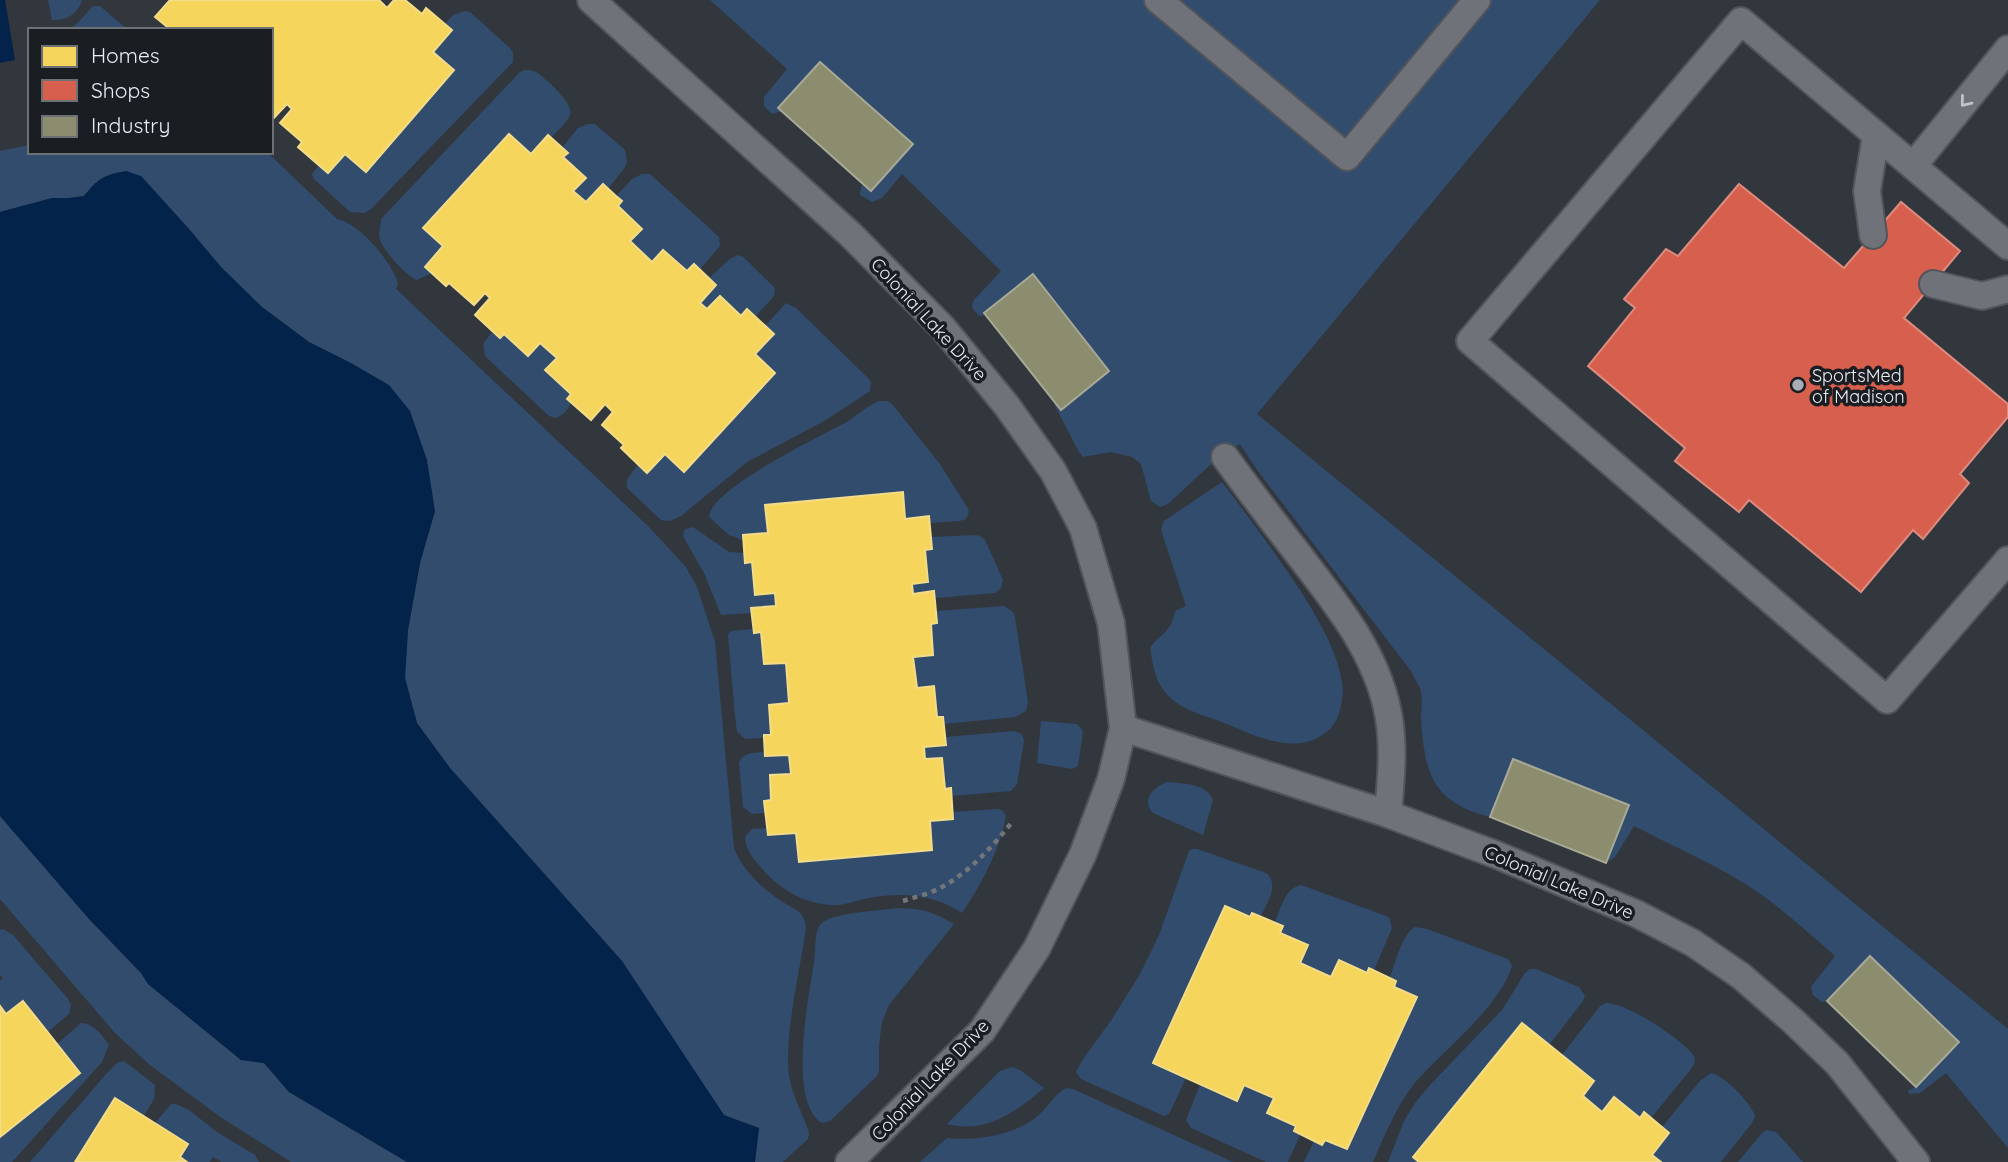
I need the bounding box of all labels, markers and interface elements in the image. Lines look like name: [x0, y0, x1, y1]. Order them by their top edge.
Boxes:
legend: [28, 28, 273, 154]
text: Homes: [91, 42, 160, 68]
text: Shops: [91, 77, 150, 103]
one-way arrow: [1961, 94, 1973, 107]
text: Industry: [91, 112, 170, 138]
street label: Colonial Lake Drive: [866, 253, 992, 385]
place label: SportsMed of Madison: [1812, 364, 1905, 408]
marker: SportsMed of Madison: [1790, 377, 1806, 393]
street label: Colonial Lake Drive: [1481, 840, 1637, 924]
street label: Colonial Lake Drive: [866, 1015, 994, 1145]

